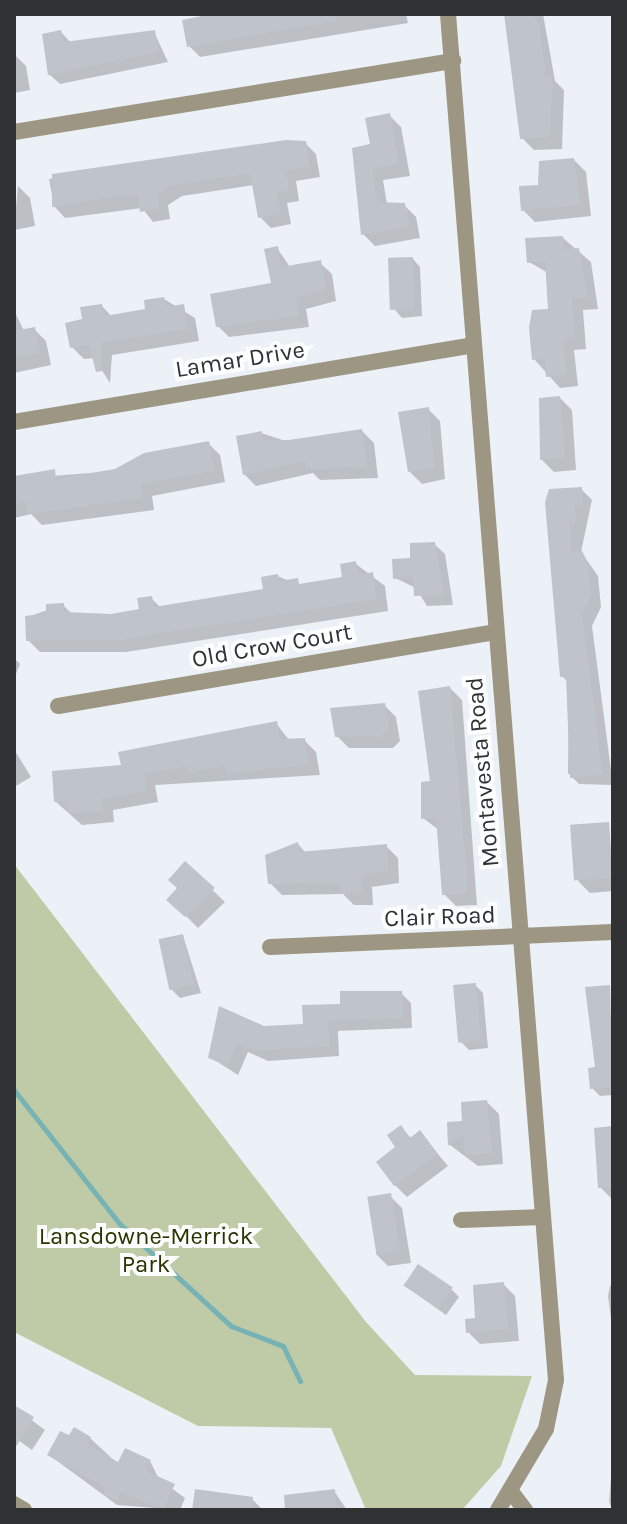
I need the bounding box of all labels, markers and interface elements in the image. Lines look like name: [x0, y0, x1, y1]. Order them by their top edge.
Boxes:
street label: Lamar Drive: [173, 336, 307, 384]
street label: Old Crow Court: [190, 618, 354, 674]
street label: Montavesta Road: [460, 676, 506, 868]
street label: Clair Road: [384, 901, 496, 933]
park label: Lansdowne-Merrick Park: [39, 1223, 253, 1279]

